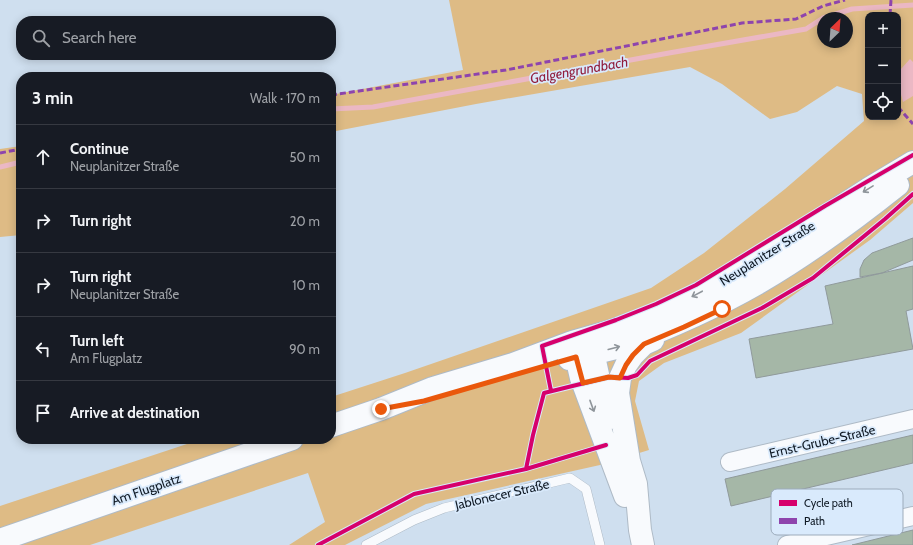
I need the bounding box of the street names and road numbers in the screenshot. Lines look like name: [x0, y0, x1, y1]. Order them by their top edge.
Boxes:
street label: Neuplanitzer Straße: [716, 217, 818, 289]
street label: Ernst-Grube-Straße: [767, 421, 877, 461]
street label: Am Flugplatz: [109, 470, 183, 508]
street label: Jablonecer Straße: [452, 475, 551, 513]

